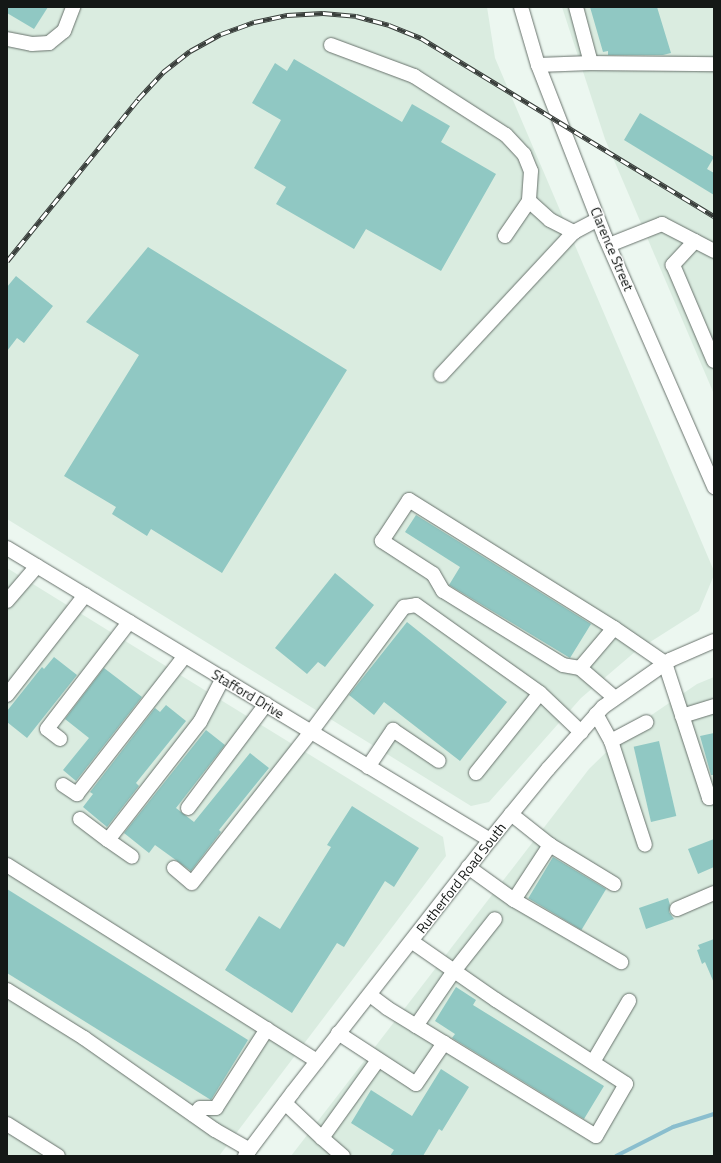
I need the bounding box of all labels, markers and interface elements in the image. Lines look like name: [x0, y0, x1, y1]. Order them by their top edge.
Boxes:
street label: Clarence Street: [587, 205, 637, 293]
street label: Stafford Drive: [209, 666, 287, 722]
street label: Rutherford Road South: [413, 819, 509, 937]

